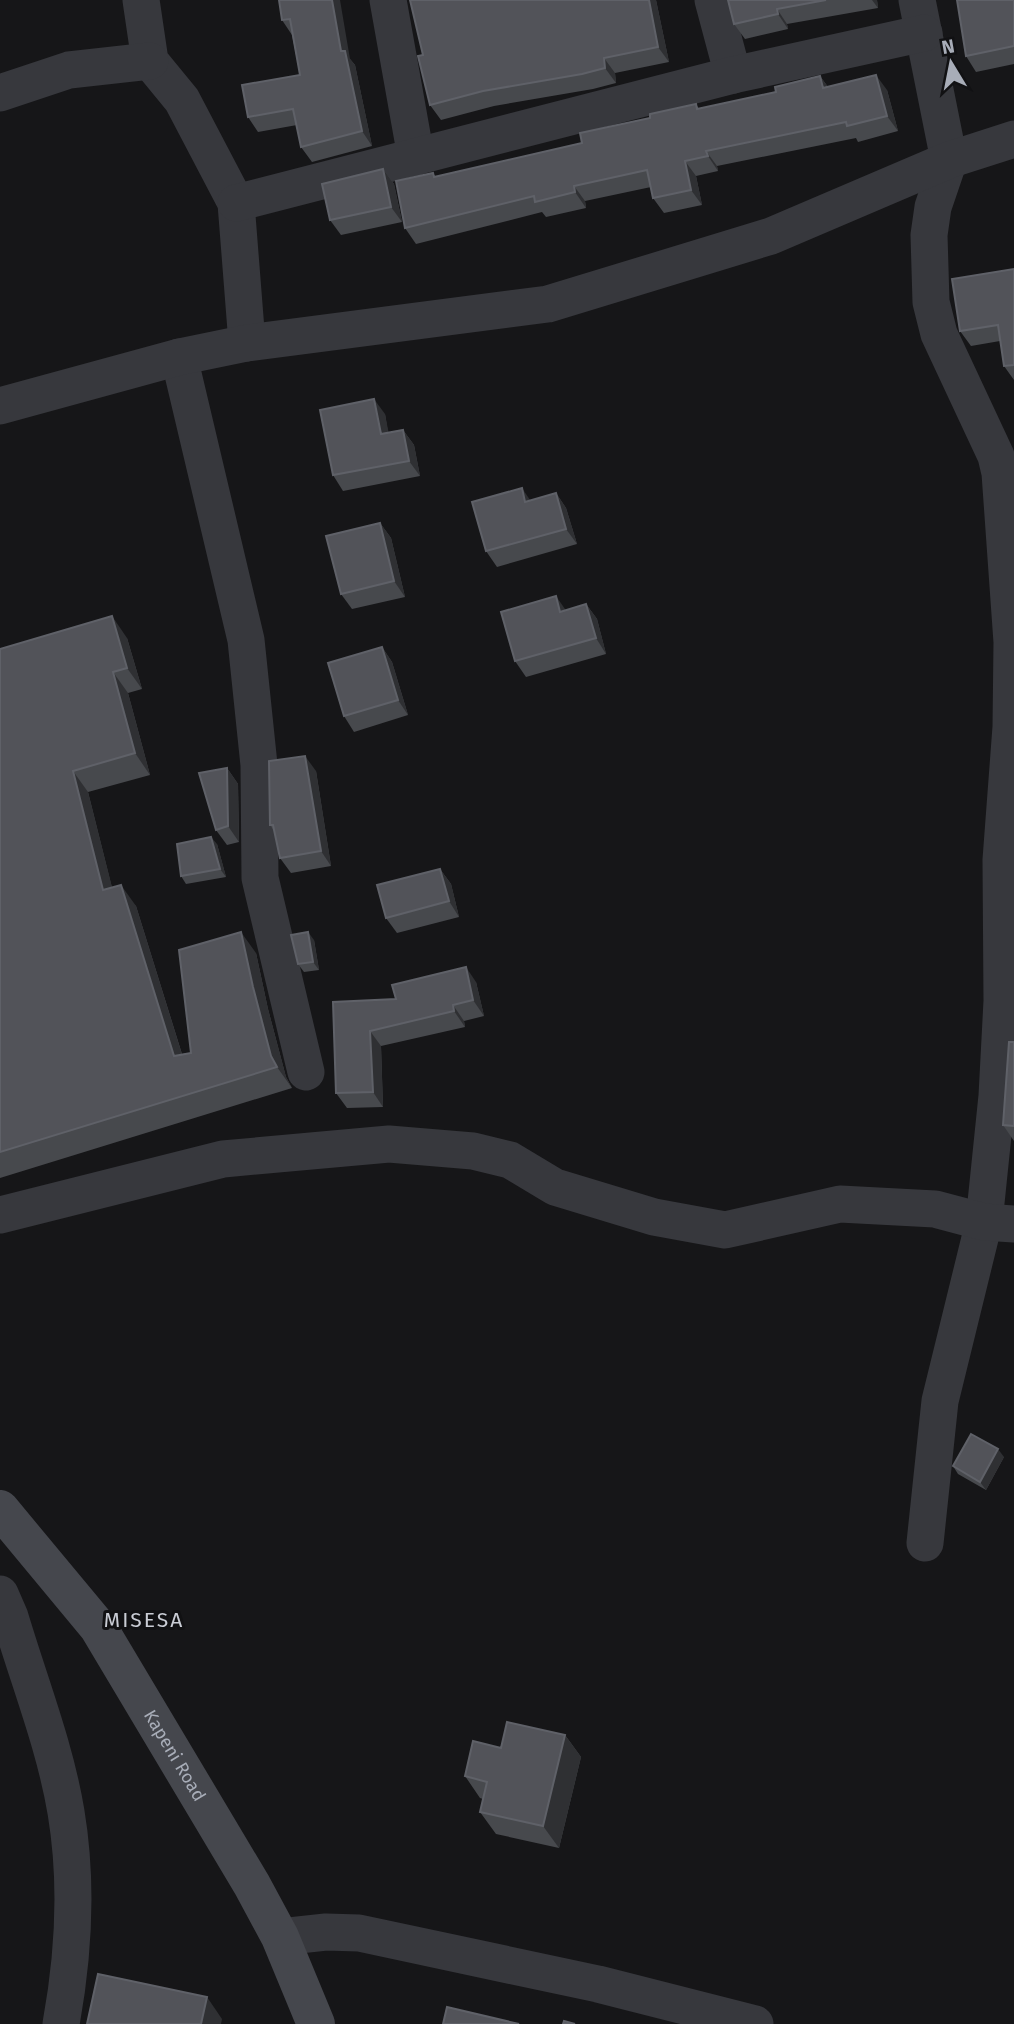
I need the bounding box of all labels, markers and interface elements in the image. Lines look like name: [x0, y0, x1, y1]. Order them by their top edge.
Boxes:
north arrow: [916, 28, 986, 98]
text: N: [940, 34, 956, 59]
district label: MISESA: [104, 1607, 184, 1633]
street label: Kapeni Road: [139, 1706, 210, 1805]

